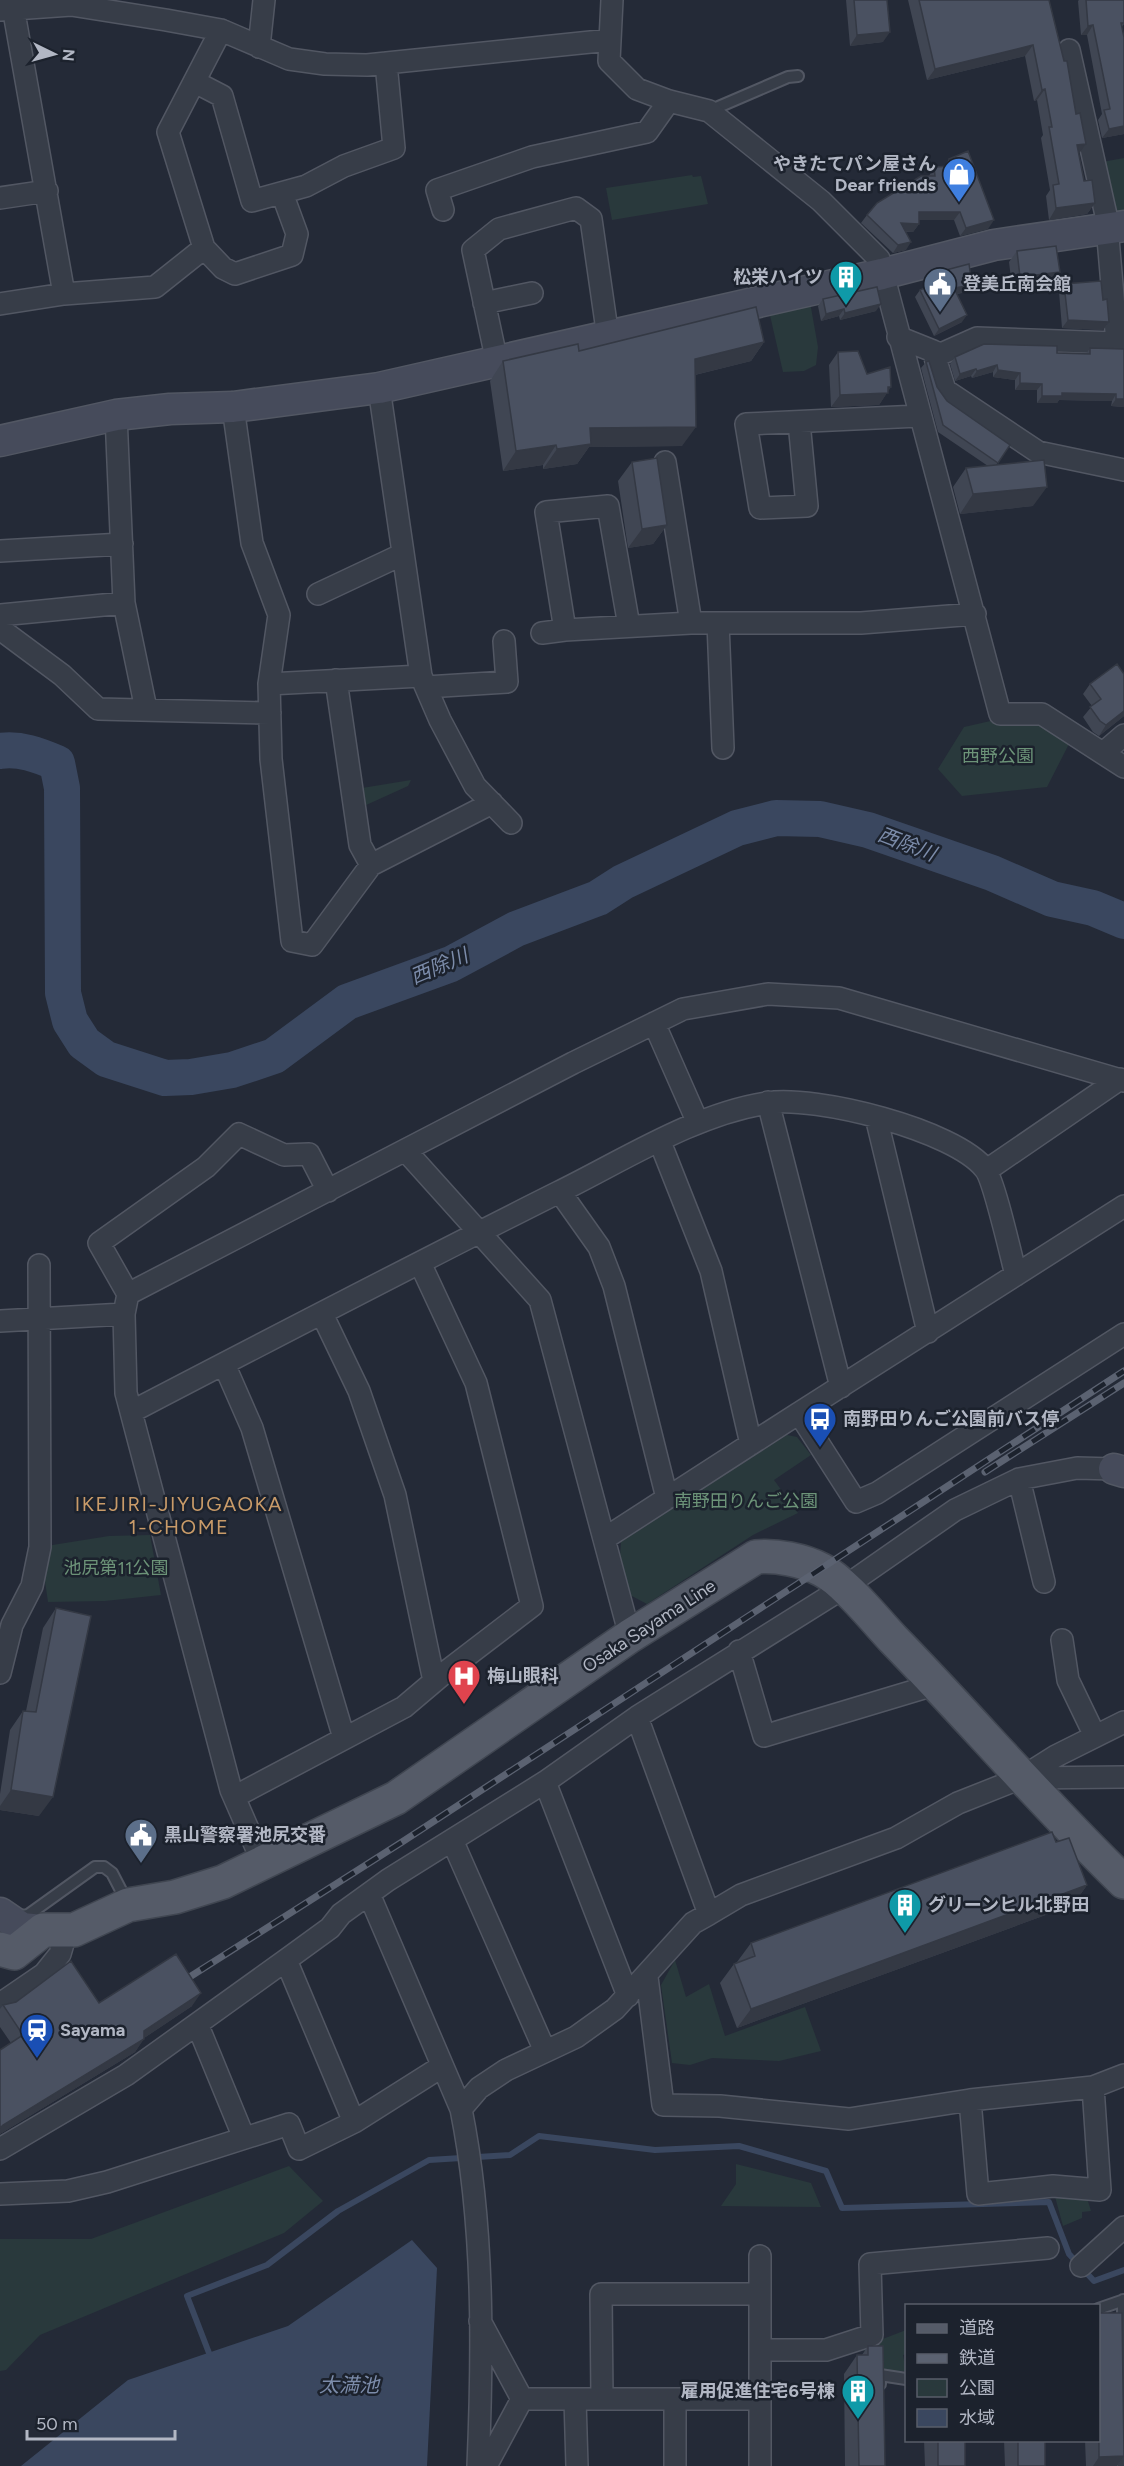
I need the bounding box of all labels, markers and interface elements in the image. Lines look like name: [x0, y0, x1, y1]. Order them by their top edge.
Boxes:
north arrow: [24, 24, 84, 84]
text: N: [58, 48, 78, 62]
place label: やきたてパン屋さん Dear friends: [773, 153, 937, 196]
shop icon: やきたてパン屋さん Dear friends: [941, 156, 977, 203]
building icon: 松栄ハイツ: [828, 259, 864, 306]
place label: 松栄ハイツ: [733, 266, 823, 288]
public building icon: 登美丘南会館: [922, 266, 958, 313]
place label: 登美丘南会館: [963, 273, 1071, 295]
park label: 西野公園: [962, 745, 1034, 767]
water label: 西除川: [875, 822, 941, 867]
water label: 西除川: [407, 942, 473, 989]
bus stop icon: 南野田りんご公園前バス停: [802, 1401, 838, 1448]
place label: 南野田りんご公園前バス停: [843, 1408, 1059, 1430]
park label: 南野田りんご公園: [674, 1490, 818, 1512]
district label: IKEJIRI-JIYUGAOKA 1-CHOME: [75, 1492, 283, 1539]
park label: 池尻第11公園: [64, 1557, 168, 1579]
street label: Osaka Sayama Line: [578, 1575, 720, 1677]
hospital icon: 梅山眼科: [446, 1658, 482, 1705]
place label: 梅山眼科: [487, 1665, 559, 1687]
public building icon: 黒山警察署池尻交番: [123, 1817, 159, 1864]
place label: 黒山警察署池尻交番: [164, 1824, 326, 1846]
building icon: グリーンヒル北野田: [887, 1887, 923, 1934]
place label: グリーンヒル北野田: [928, 1894, 1089, 1916]
station icon: Sayama: [19, 2012, 55, 2059]
place label: Sayama: [60, 2019, 125, 2041]
legend: [905, 2304, 1100, 2442]
text: 道路: [959, 2317, 995, 2339]
text: 鉄道: [959, 2347, 995, 2369]
water label: 太満池: [319, 2373, 381, 2397]
building icon: 雇用促進住宅6号棟: [840, 2373, 876, 2420]
text: 公園: [959, 2377, 995, 2399]
place label: 雇用促進住宅6号棟: [681, 2380, 835, 2402]
scale bar: [27, 2403, 176, 2441]
text: 水域: [959, 2407, 995, 2429]
text: 50 m: [36, 2413, 78, 2435]

